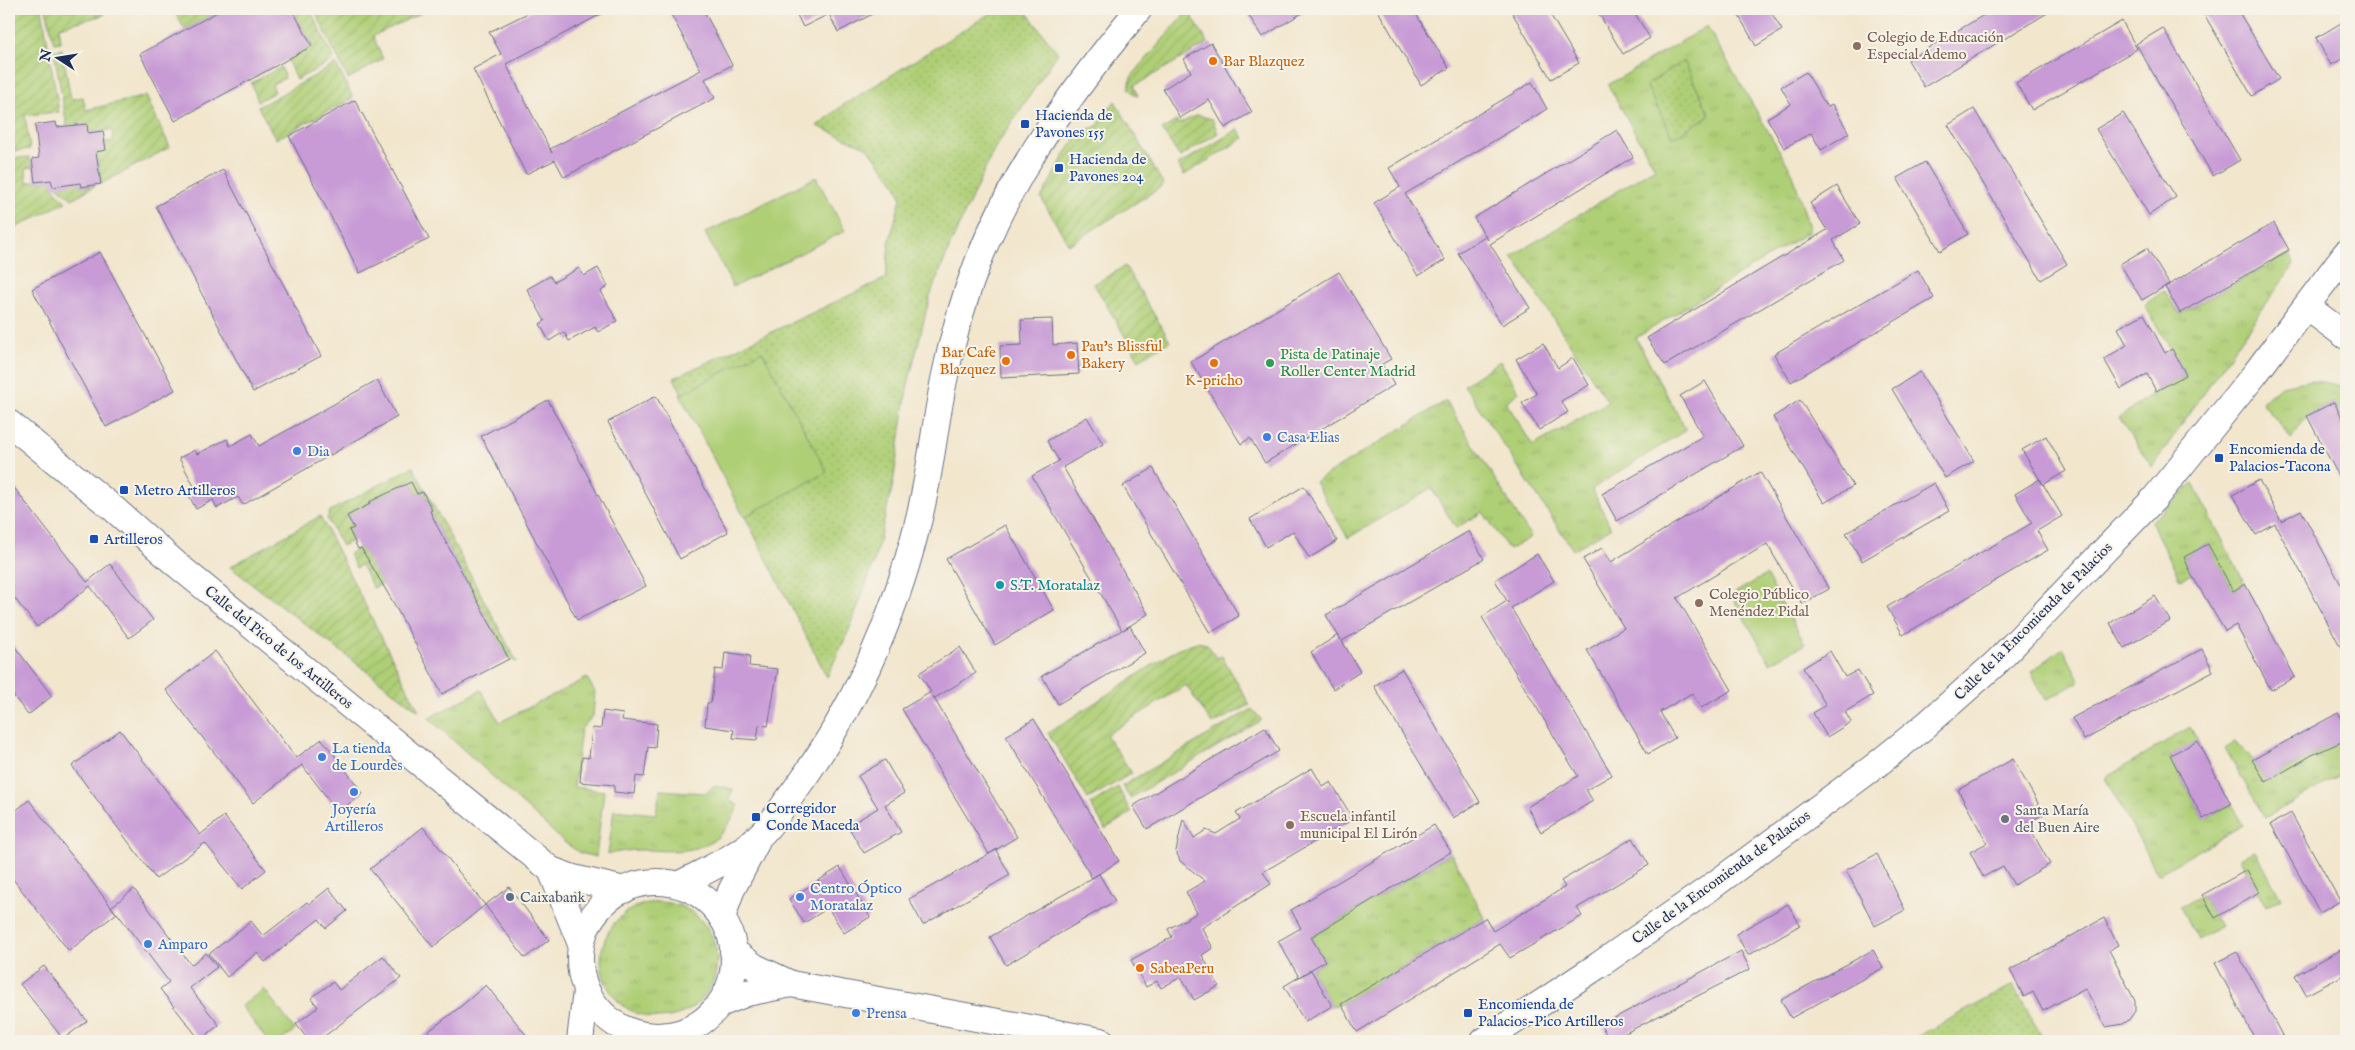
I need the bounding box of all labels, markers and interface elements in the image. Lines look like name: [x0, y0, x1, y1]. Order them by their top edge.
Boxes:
place label: Colegio de Educación Especial Ademo: [1867, 28, 2004, 64]
north arrow: [32, 32, 82, 82]
marker: Colegio de Educación Especial Ademo: [1851, 40, 1863, 52]
text: N: [36, 48, 56, 64]
place label: Bar Blazquez: [1223, 52, 1305, 71]
marker: Bar Blazquez: [1207, 55, 1219, 67]
place label: Hacienda de Pavones 155: [1035, 106, 1112, 142]
marker: Hacienda de Pavones 155: [1019, 118, 1031, 130]
place label: Hacienda de Pavones 204: [1069, 150, 1146, 186]
marker: Hacienda de Pavones 204: [1053, 162, 1065, 174]
place label: Pau's Blissful Bakery: [1081, 337, 1163, 373]
place label: Bar Cafe Blazquez: [940, 343, 996, 379]
place label: Pista de Patinaje Roller Center Madrid: [1280, 345, 1417, 381]
marker: Pau's Blissful Bakery: [1065, 349, 1077, 361]
marker: Bar Cafe Blazquez: [1000, 355, 1012, 367]
marker: K-pricho: [1208, 357, 1220, 369]
marker: Pista de Patinaje Roller Center Madrid: [1264, 357, 1276, 369]
place label: K-pricho: [1185, 371, 1243, 390]
place label: Casa Elias: [1277, 428, 1340, 447]
marker: Casa Elias: [1261, 431, 1273, 443]
place label: Encomienda de Palacios-Tacona: [2229, 440, 2331, 476]
place label: Dia: [307, 442, 330, 461]
marker: Dia: [291, 445, 303, 457]
marker: Encomienda de Palacios-Tacona: [2213, 452, 2225, 464]
place label: Metro Artilleros: [134, 481, 236, 500]
marker: Metro Artilleros: [118, 484, 130, 496]
place label: Artilleros: [103, 530, 163, 549]
marker: Artilleros: [88, 533, 100, 545]
street label: Calle de la Encomienda de Palacios: [1950, 538, 2116, 704]
place label: S.T. Moratalaz: [1010, 576, 1100, 595]
marker: S.T. Moratalaz: [994, 579, 1006, 591]
street label: Calle del Pico de los Artilleros: [201, 582, 357, 713]
place label: Colegio Público Menéndez Pidal: [1709, 585, 1810, 621]
marker: Colegio Público Menéndez Pidal: [1693, 597, 1705, 609]
place label: La tienda de Lourdes: [332, 739, 402, 775]
marker: La tienda de Lourdes: [316, 751, 328, 763]
marker: Joyería Artilleros: [348, 786, 360, 798]
place label: Corregidor Conde Maceda: [766, 799, 860, 835]
place label: Joyería Artilleros: [324, 800, 383, 836]
place label: Santa María del Buen Aire: [2015, 801, 2100, 837]
street label: Calle de la Encomienda de Palacios: [1628, 806, 1814, 949]
place label: Escuela infantil municipal El Lirón: [1300, 807, 1418, 843]
marker: Corregidor Conde Maceda: [750, 811, 762, 823]
marker: Santa María del Buen Aire: [1999, 813, 2011, 825]
marker: Escuela infantil municipal El Lirón: [1284, 819, 1296, 831]
place label: Centro Óptico Moratalaz: [810, 879, 902, 915]
place label: Caixabank: [520, 888, 586, 907]
marker: Caixabank: [504, 891, 516, 903]
marker: Centro Óptico Moratalaz: [794, 891, 806, 903]
place label: Amparo: [157, 935, 208, 954]
marker: Amparo: [142, 938, 154, 950]
place label: SabeaPeru: [1150, 959, 1214, 978]
marker: SabeaPeru: [1134, 962, 1146, 974]
place label: Encomienda de Palacios-Pico Artilleros: [1478, 995, 1623, 1031]
place label: Prensa: [866, 1004, 907, 1023]
marker: Prensa: [850, 1007, 862, 1019]
marker: Encomienda de Palacios-Pico Artilleros: [1462, 1007, 1474, 1019]

